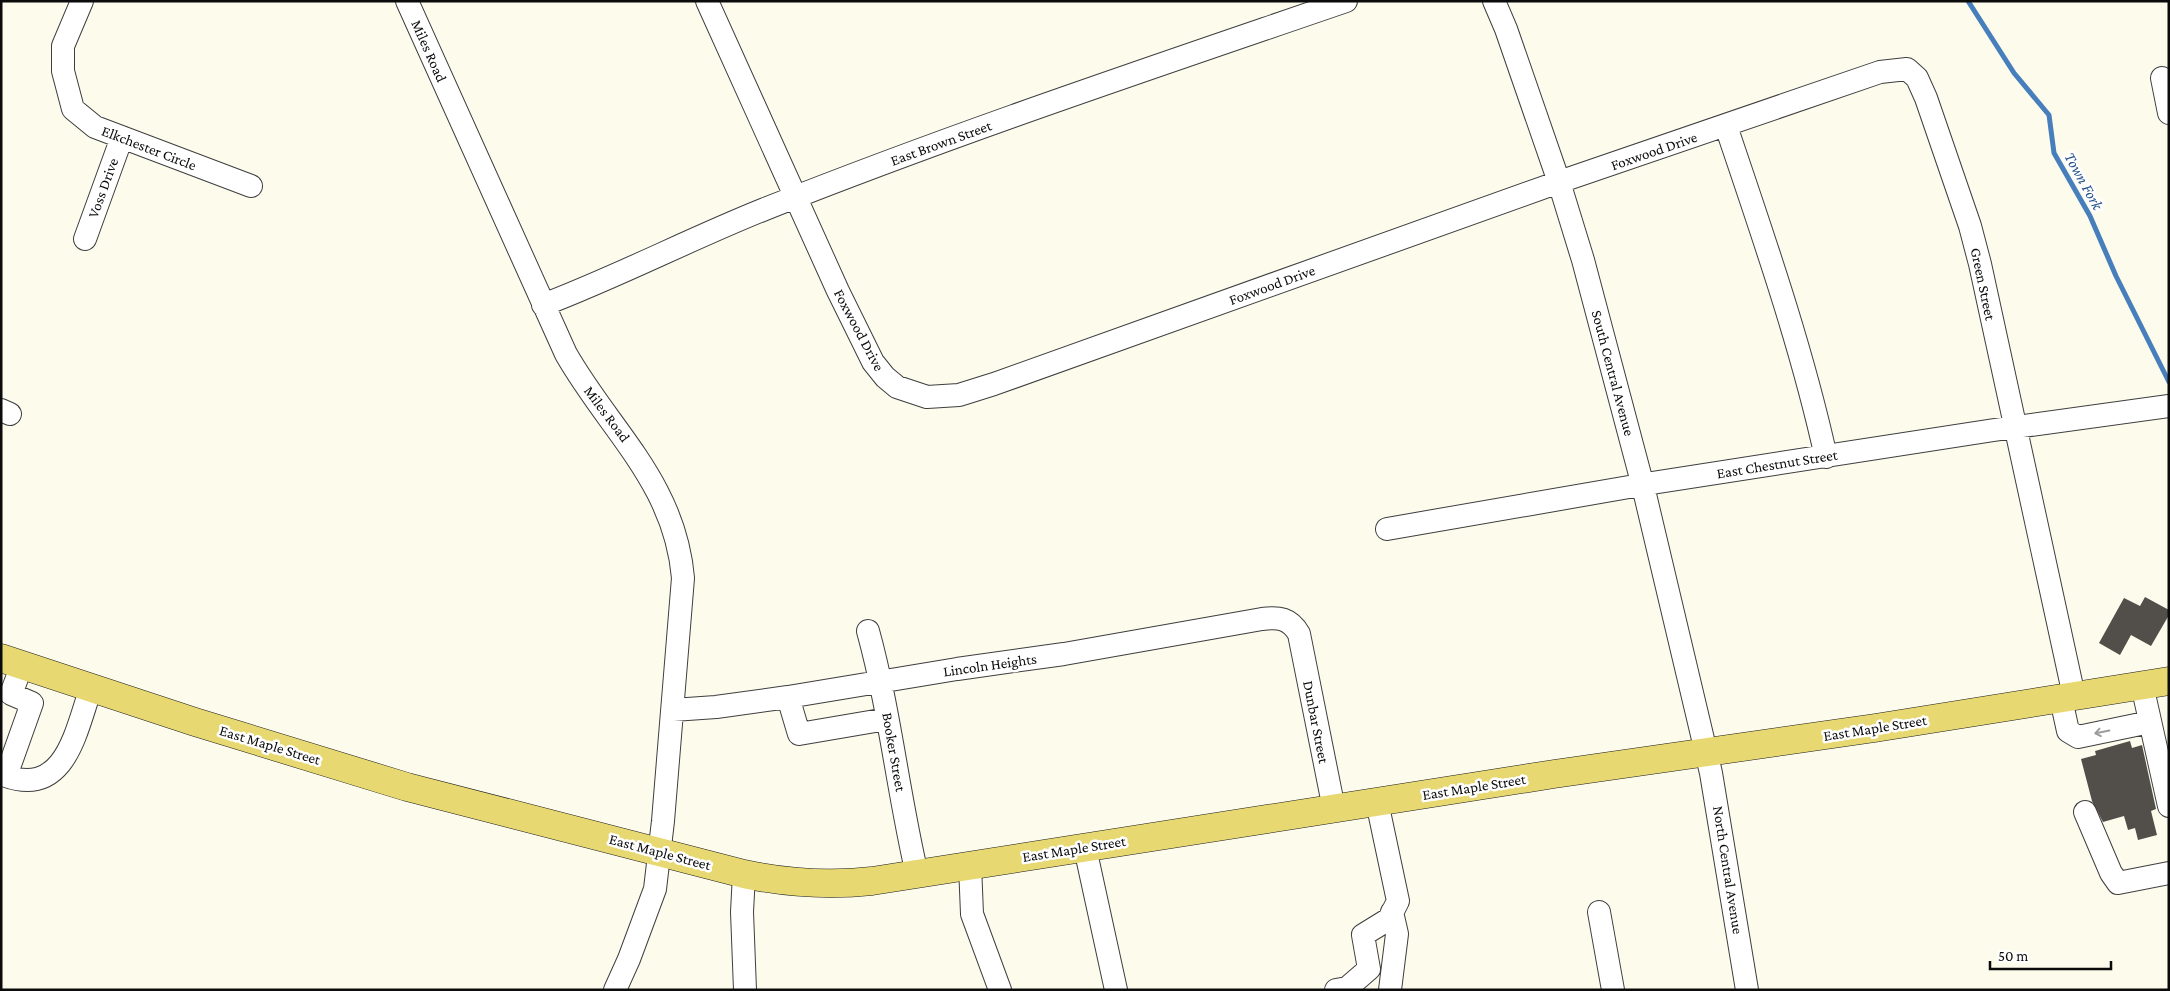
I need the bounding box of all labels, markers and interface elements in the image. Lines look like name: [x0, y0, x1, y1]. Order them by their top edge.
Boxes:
street label: Miles Road: [408, 18, 450, 85]
street label: East Brown Street: [888, 117, 995, 169]
street label: Elkchester Circle: [99, 123, 199, 174]
street label: Foxwood Drive: [1609, 129, 1700, 173]
water label: Town Fork: [2061, 149, 2107, 214]
street label: Voss Drive: [85, 155, 121, 220]
street label: Green Street: [1968, 246, 1999, 323]
street label: Foxwood Drive: [1227, 262, 1318, 308]
street label: Foxwood Drive: [831, 286, 887, 374]
street label: South Central Avenue: [1589, 308, 1638, 438]
street label: Miles Road: [581, 383, 633, 445]
street label: East Chestnut Street: [1715, 446, 1840, 481]
street label: Lincoln Heights: [942, 651, 1038, 680]
street label: Dunbar Street: [1300, 679, 1332, 766]
street label: Booker Street: [879, 711, 909, 794]
street label: East Maple Street: [1822, 712, 1929, 745]
street label: East Maple Street: [217, 722, 323, 769]
one-way arrow: [2095, 727, 2111, 737]
street label: East Maple Street: [1421, 771, 1528, 804]
street label: North Central Avenue: [1710, 805, 1746, 936]
street label: East Maple Street: [607, 831, 714, 874]
street label: East Maple Street: [1021, 833, 1128, 866]
scale bar: [1990, 938, 2111, 970]
text: 50 m: [1998, 948, 2028, 964]

